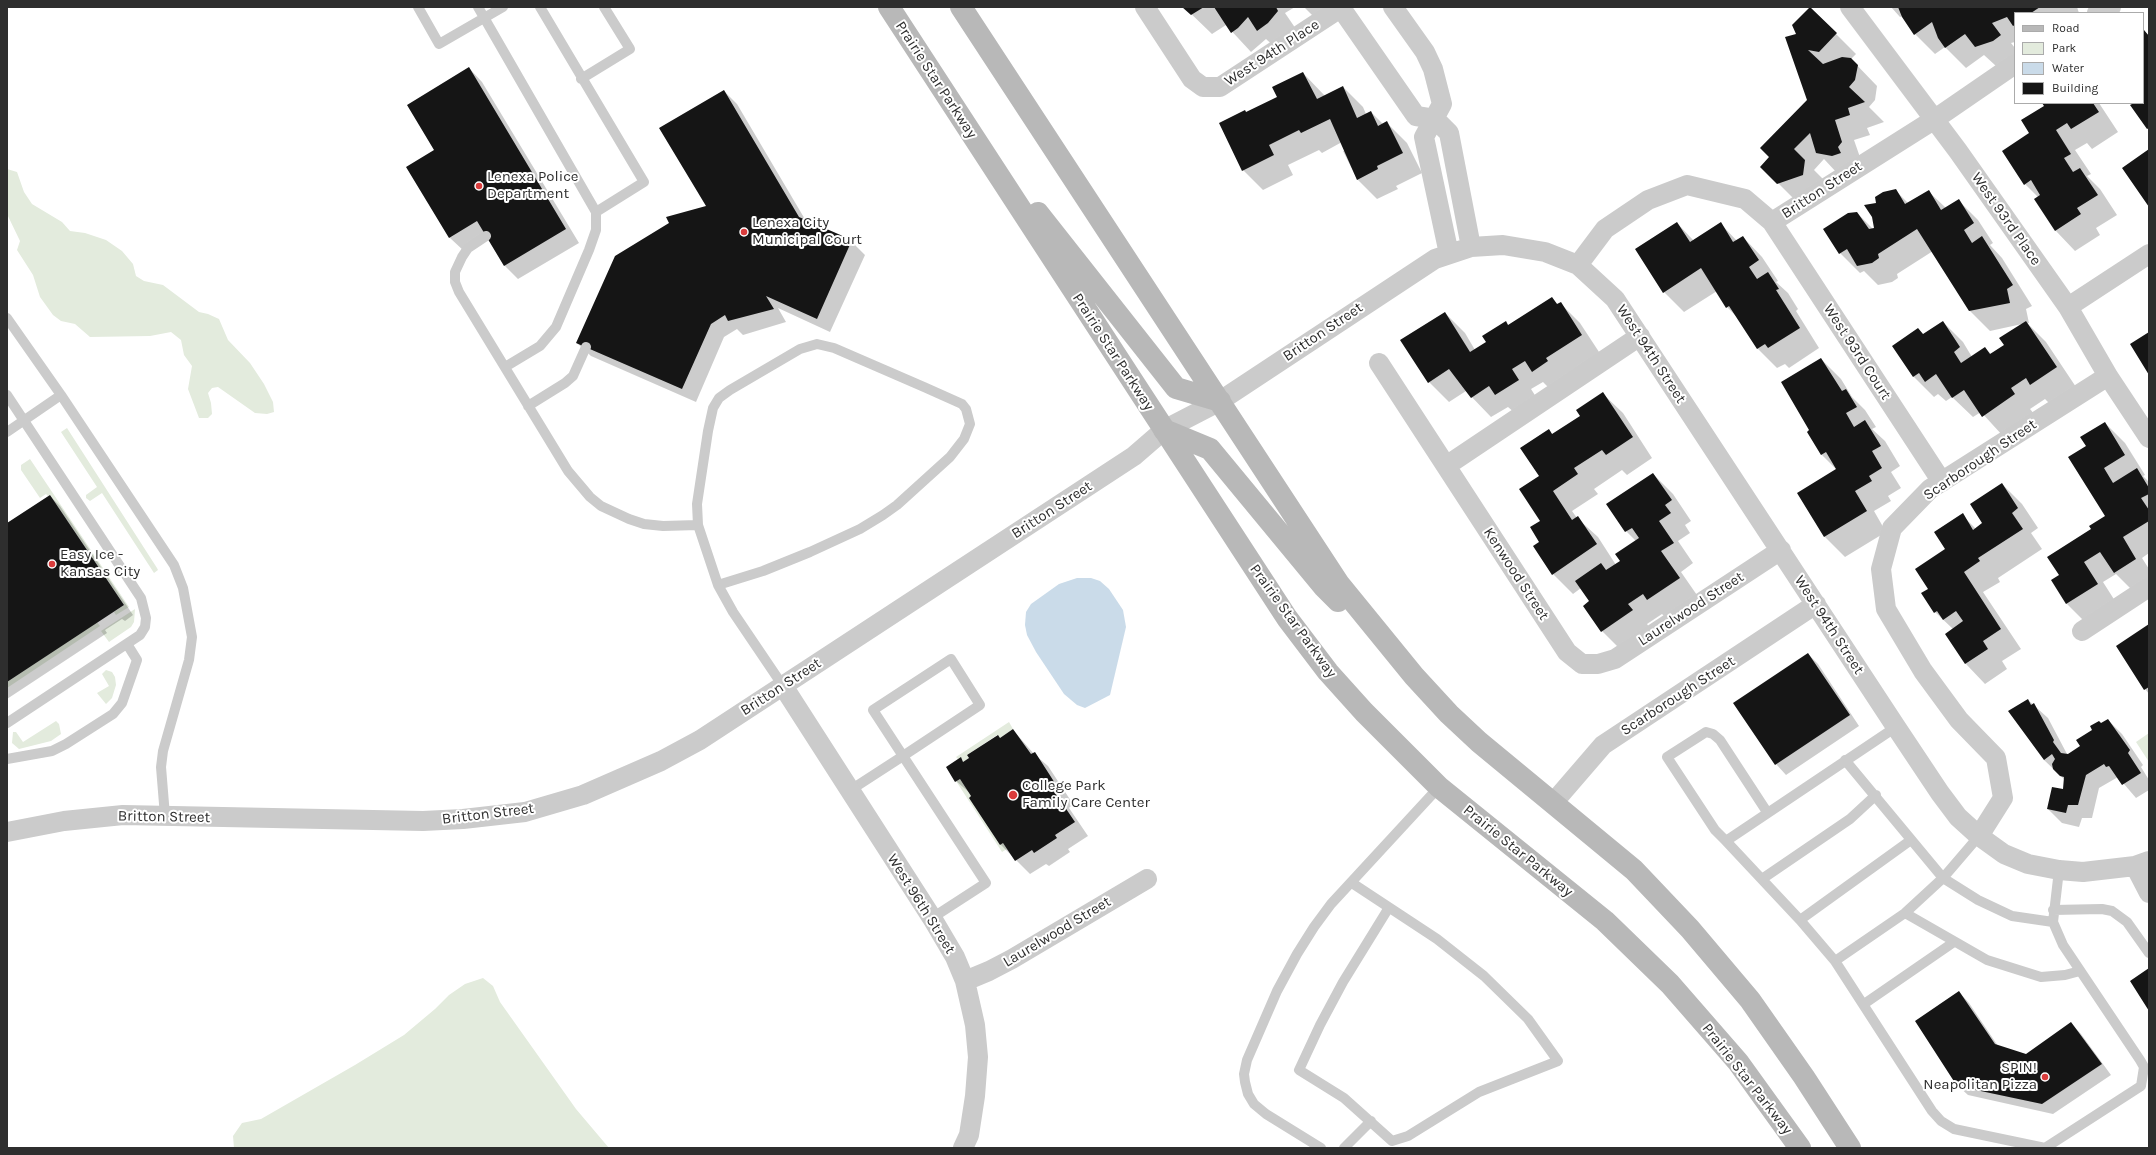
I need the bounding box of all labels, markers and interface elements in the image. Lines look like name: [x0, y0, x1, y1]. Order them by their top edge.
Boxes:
legend: [2014, 12, 2144, 104]
street label: West 94th Place: [1221, 16, 1323, 90]
street label: Prairie Star Parkway: [891, 18, 981, 142]
text: Road: [2052, 21, 2080, 35]
text: Park: [2052, 41, 2076, 55]
text: Water: [2052, 61, 2084, 75]
text: Building: [2052, 81, 2098, 95]
street label: Britton Street: [1778, 157, 1866, 223]
place label: Lenexa Police Department: [487, 168, 579, 203]
street label: West 93rd Place: [1967, 169, 2045, 269]
marker: Lenexa Police Department: [474, 181, 484, 191]
place label: Lenexa City Municipal Court: [752, 214, 862, 249]
marker: Lenexa City Municipal Court: [739, 227, 749, 237]
street label: Prairie Star Parkway: [1068, 290, 1158, 414]
street label: Britton Street: [1280, 299, 1366, 365]
street label: West 94th Street: [1612, 301, 1690, 407]
street label: West 93rd Court: [1819, 301, 1895, 403]
street label: Scarborough Street: [1920, 415, 2040, 505]
street label: Britton Street: [1008, 477, 1096, 543]
street label: Kenwood Street: [1479, 524, 1553, 624]
place label: Easy Ice - Kansas City: [60, 546, 140, 581]
marker: Easy Ice - Kansas City: [47, 559, 57, 569]
street label: Prairie Star Parkway: [1246, 561, 1340, 681]
street label: Laurelwood Street: [1635, 568, 1747, 650]
street label: West 94th Street: [1790, 572, 1868, 678]
street label: Scarborough Street: [1618, 652, 1738, 740]
street label: Britton Street: [737, 654, 825, 720]
place label: College Park Family Care Center: [1022, 777, 1150, 812]
marker: College Park Family Care Center: [1007, 789, 1019, 801]
street label: Britton Street: [441, 799, 535, 829]
street label: Prairie Star Parkway: [1459, 801, 1577, 901]
street label: Britton Street: [118, 807, 210, 827]
street label: West 96th Street: [883, 851, 959, 957]
street label: Laurelwood Street: [1000, 893, 1114, 971]
street label: Prairie Star Parkway: [1698, 1020, 1796, 1138]
place label: SPIN! Neapolitan Pizza: [1923, 1059, 2037, 1094]
marker: SPIN! Neapolitan Pizza: [2040, 1072, 2050, 1082]

